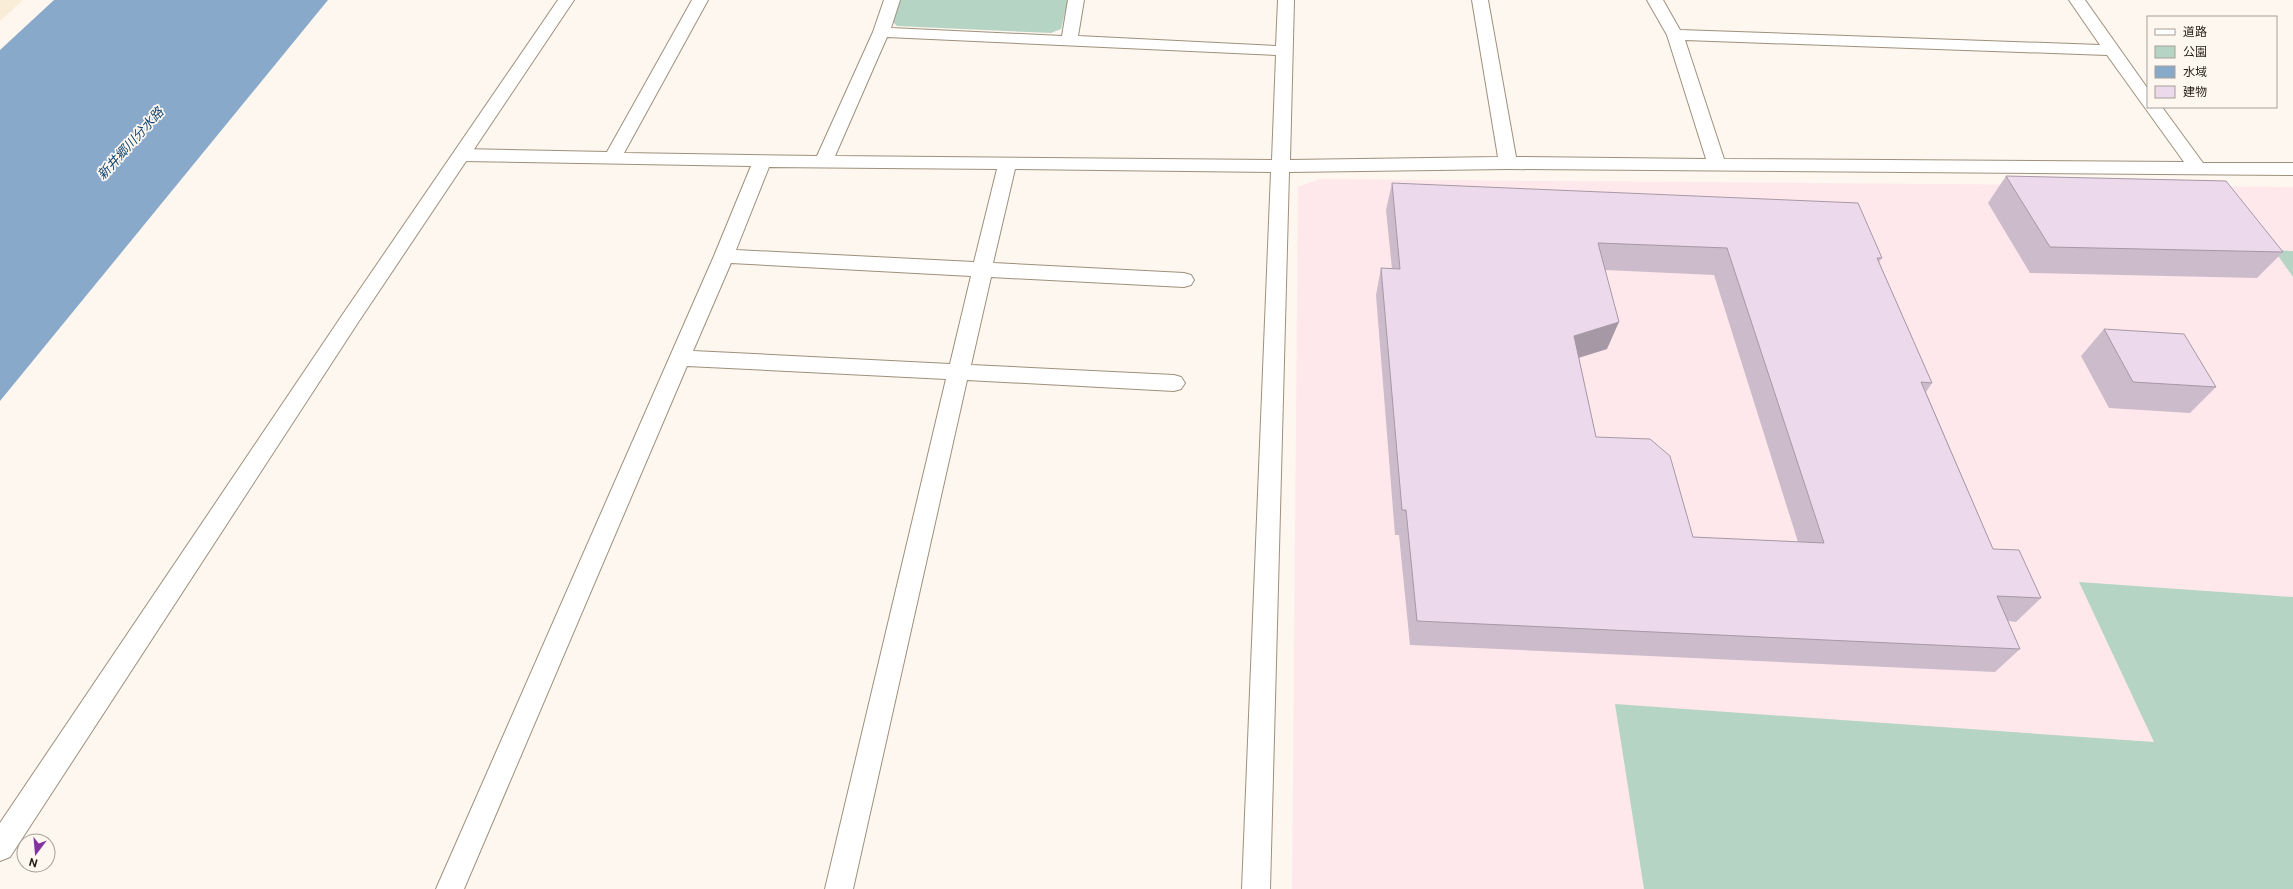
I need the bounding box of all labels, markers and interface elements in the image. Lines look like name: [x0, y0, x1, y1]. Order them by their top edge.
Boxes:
legend: [2147, 16, 2277, 108]
text: 道路: [2183, 25, 2207, 39]
text: 公園: [2183, 45, 2207, 59]
text: 水域: [2183, 65, 2207, 79]
text: 建物: [2183, 85, 2207, 99]
water label: 新井郷川分水路: [94, 104, 167, 182]
north arrow: [16, 833, 56, 873]
text: N: [27, 856, 39, 870]

